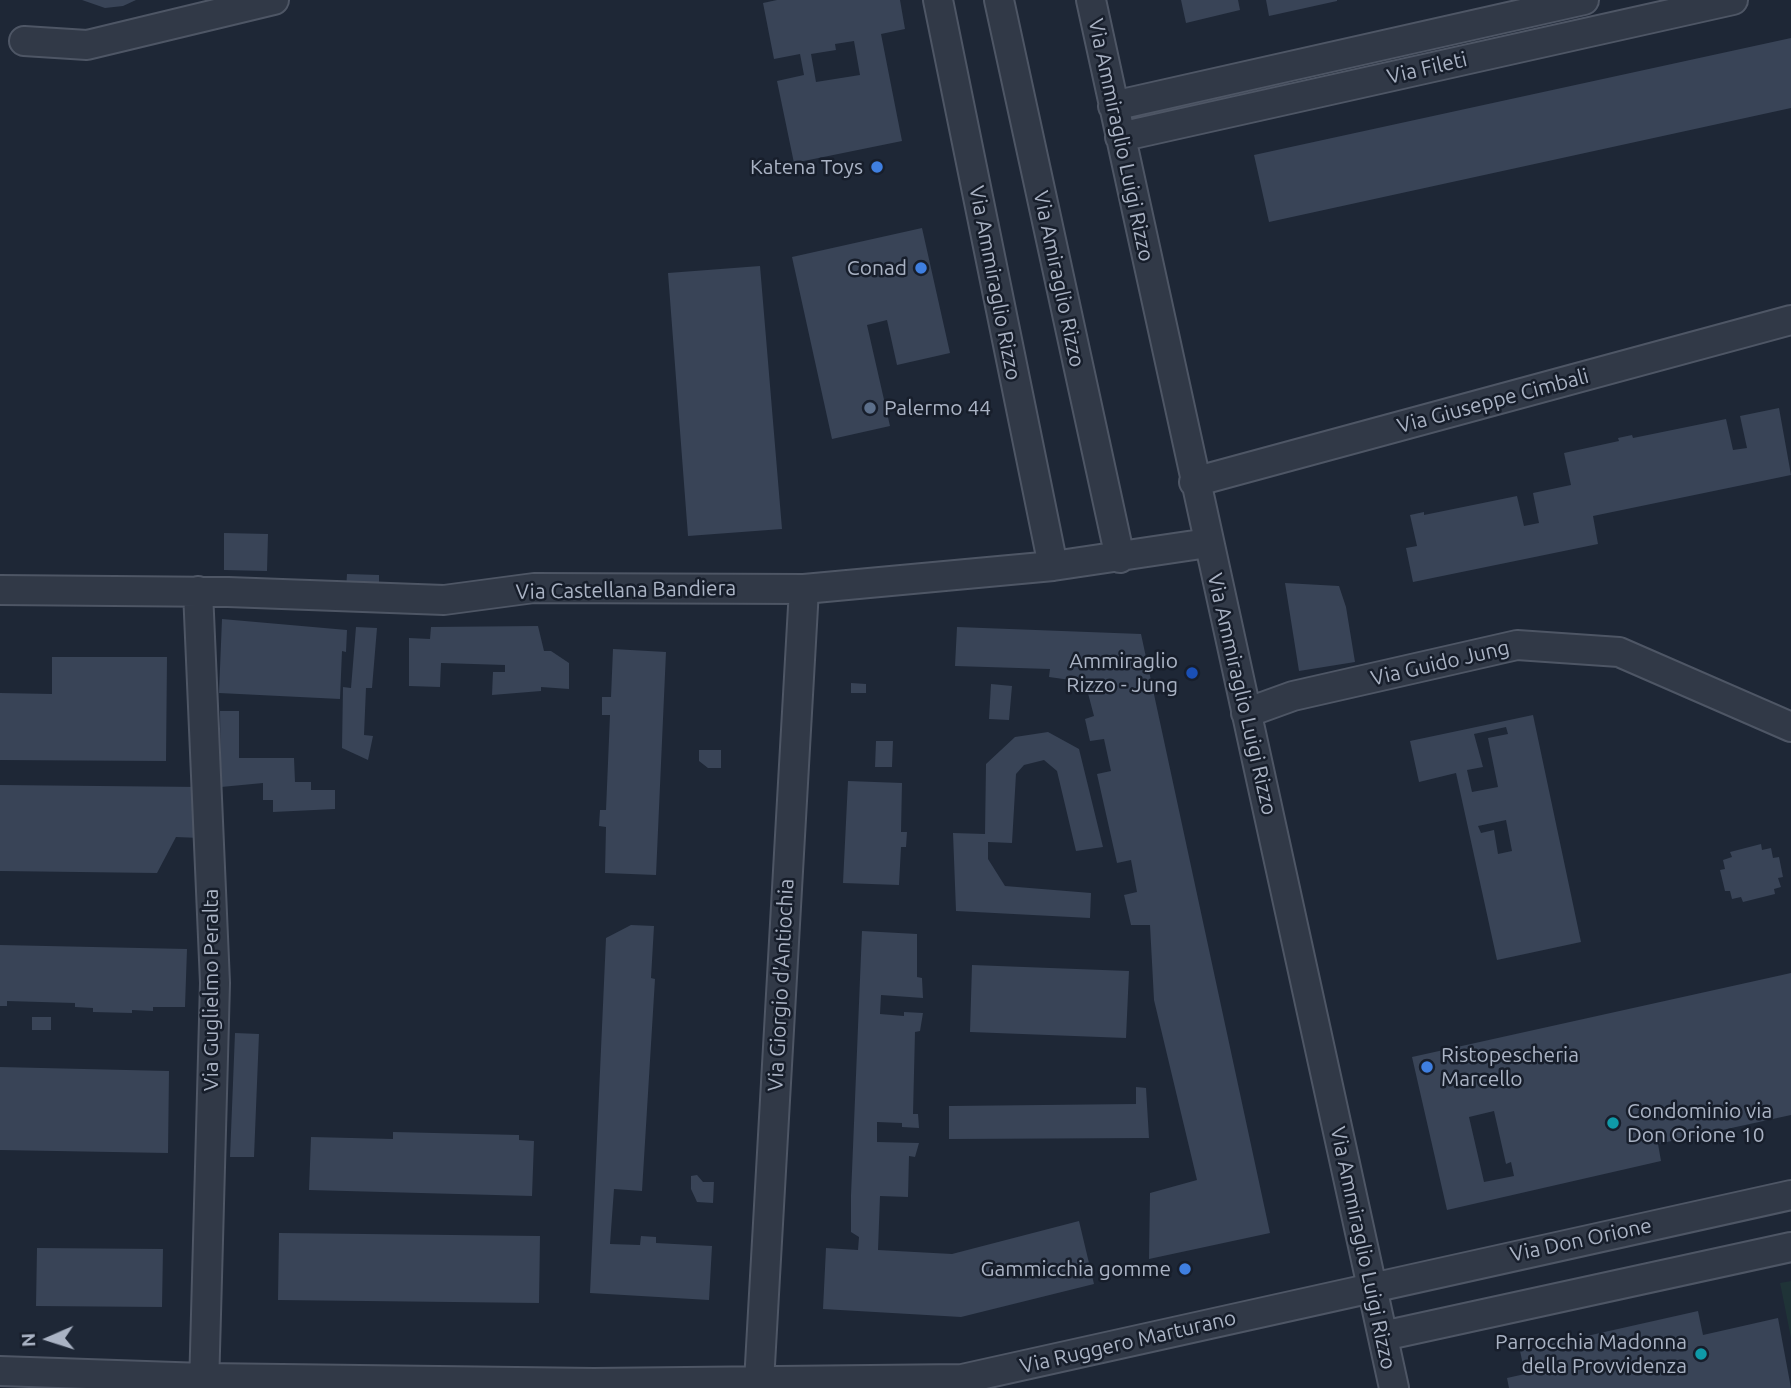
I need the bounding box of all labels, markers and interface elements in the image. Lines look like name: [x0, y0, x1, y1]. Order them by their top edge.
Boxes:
street label: Via Ammiraglio Luigi Rizzo: [1083, 16, 1159, 264]
street label: Via Fileti: [1385, 47, 1469, 89]
place label: Katena Toys: [750, 154, 863, 180]
marker: Katena Toys: [869, 159, 885, 175]
street label: Via Ammiraglio Rizzo: [964, 184, 1026, 382]
street label: Via Amiraglio Rizzo: [1028, 188, 1090, 370]
place label: Conad: [847, 255, 907, 281]
marker: Conad: [913, 260, 929, 276]
street label: Via Giuseppe Cimbali: [1395, 363, 1591, 439]
place label: Palermo 44: [884, 395, 991, 421]
marker: Palermo 44: [862, 400, 878, 416]
street label: Via Ammiraglio Luigi Rizzo: [1202, 571, 1282, 817]
street label: Via Castellana Bandiera: [516, 575, 736, 605]
street label: Via Guido Jung: [1368, 635, 1512, 691]
place label: Ammiraglio Rizzo - Jung: [1066, 648, 1178, 698]
marker: Ammiraglio Rizzo - Jung: [1184, 665, 1200, 681]
street label: Via Giorgio d'Antiochia: [763, 878, 799, 1092]
street label: Via Guglielmo Peralta: [198, 889, 224, 1091]
place label: Ristopescheria Marcello: [1441, 1042, 1579, 1092]
marker: Ristopescheria Marcello: [1419, 1059, 1435, 1075]
place label: Condominio via Don Orione 10: [1627, 1098, 1772, 1148]
marker: Condominio via Don Orione 10: [1605, 1115, 1621, 1131]
street label: Via Ammiraglio Luigi Rizzo: [1325, 1124, 1401, 1372]
street label: Via Don Orione: [1508, 1213, 1654, 1267]
place label: Gammicchia gomme: [981, 1256, 1171, 1282]
marker: Gammicchia gomme: [1177, 1261, 1193, 1277]
north arrow: [14, 1304, 84, 1374]
street label: Via Ruggero Marturano: [1018, 1305, 1238, 1379]
place label: Parrocchia Madonna della Provvidenza: [1495, 1329, 1687, 1379]
text: N: [17, 1332, 39, 1348]
marker: Parrocchia Madonna della Provvidenza: [1693, 1346, 1709, 1362]

